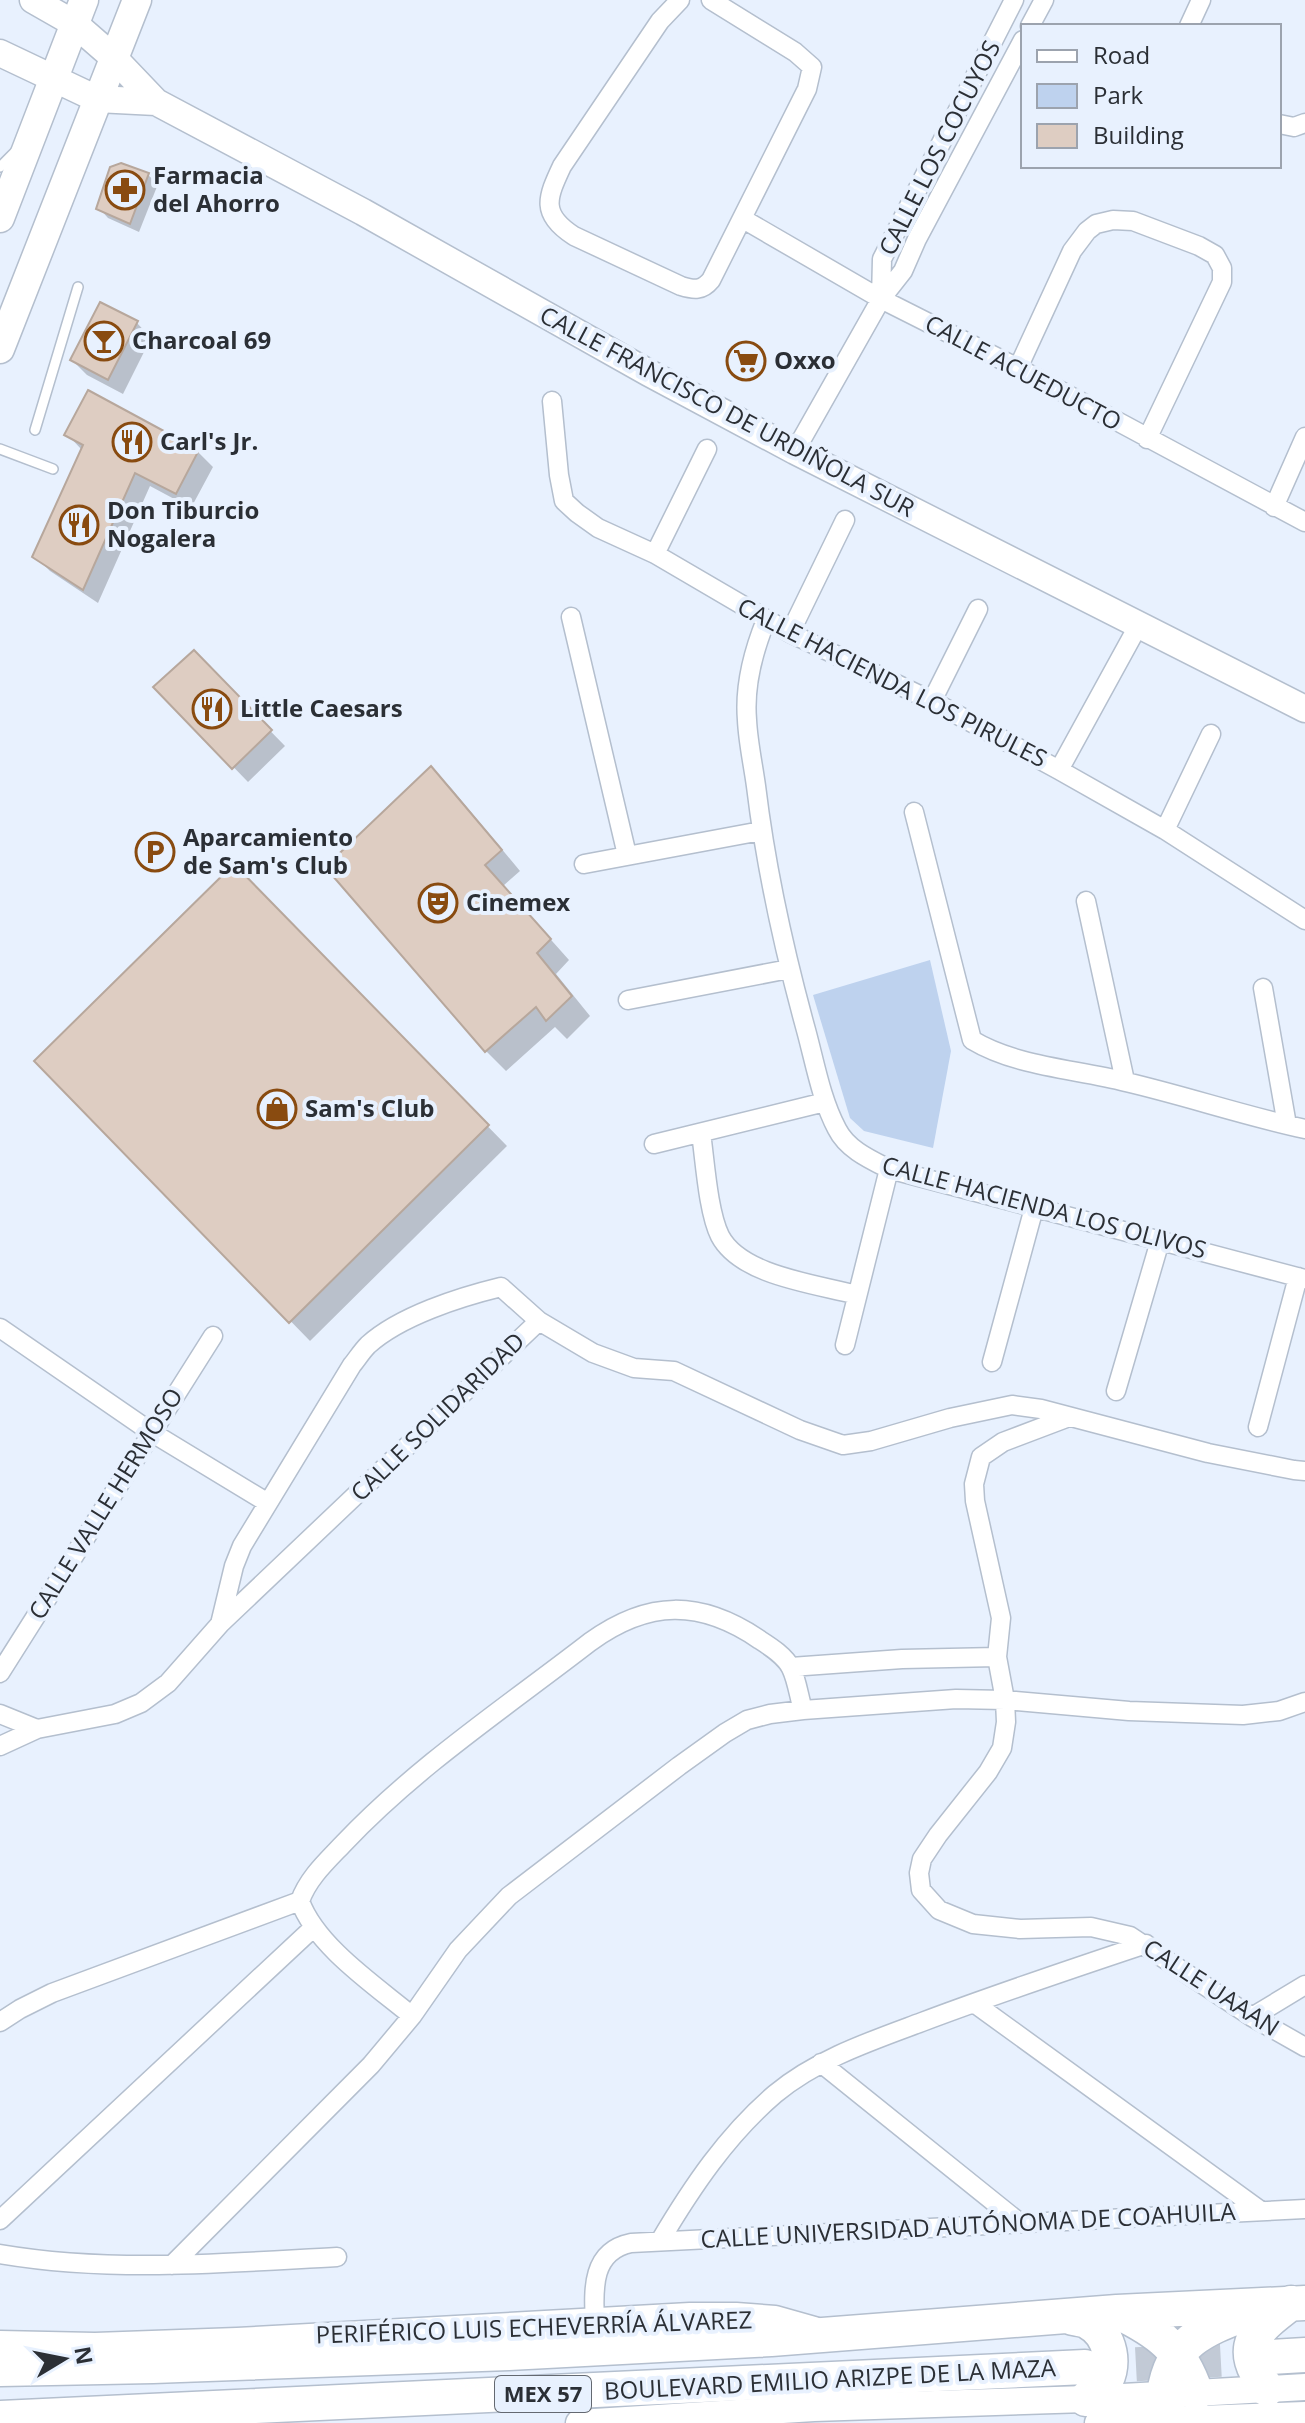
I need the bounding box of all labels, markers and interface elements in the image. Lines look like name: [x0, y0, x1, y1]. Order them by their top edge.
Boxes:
legend: [1021, 24, 1281, 168]
street label: CALLE LOS COCUYOS: [870, 34, 1007, 260]
text: Road: [1093, 38, 1150, 71]
text: Park: [1093, 78, 1144, 111]
text: Building: [1093, 118, 1184, 151]
place label: Farmacia del Ahorro: [153, 158, 280, 219]
pharmacy icon: Farmacia del Ahorro: [104, 169, 146, 211]
street label: CALLE FRANCISCO DE URDIÑOLA SUR: [535, 298, 921, 524]
street label: CALLE ACUEDUCTO: [920, 306, 1128, 437]
bar icon: Charcoal 69: [83, 320, 125, 362]
place label: Charcoal 69: [132, 323, 271, 356]
supermarket icon: Oxxo: [725, 340, 767, 382]
place label: Oxxo: [774, 343, 836, 376]
restaurant icon: Carl's Jr.: [111, 421, 153, 463]
place label: Carl's Jr.: [160, 424, 258, 457]
place label: Don Tiburcio Nogalera: [107, 493, 259, 554]
restaurant icon: Don Tiburcio Nogalera: [58, 504, 100, 546]
street label: CALLE HACIENDA LOS PIRULES: [732, 589, 1053, 774]
restaurant icon: Little Caesars: [191, 688, 233, 730]
place label: Little Caesars: [240, 691, 403, 724]
place label: Aparcamiento de Sam's Club: [183, 820, 353, 881]
parking icon: Aparcamiento de Sam's Club: [134, 831, 176, 873]
theatre icon: Cinemex: [417, 882, 459, 924]
place label: Cinemex: [466, 885, 570, 918]
shop icon: Sam's Club: [256, 1088, 298, 1130]
place label: Sam's Club: [305, 1091, 434, 1124]
street label: CALLE HACIENDA LOS OLIVOS: [879, 1147, 1210, 1266]
street label: CALLE SOLIDARIDAD: [343, 1324, 531, 1508]
street label: CALLE VALLE HERMOSO: [20, 1381, 189, 1625]
street label: CALLE UAAAN: [1137, 1930, 1286, 2043]
street label: CALLE UNIVERSIDAD AUTÓNOMA DE COAHUILA: [700, 2194, 1237, 2255]
street label: PERIFÉRICO LUIS ECHEVERRÍA ÁLVAREZ: [315, 2302, 753, 2351]
north arrow: [24, 2319, 104, 2399]
text: N: [68, 2344, 101, 2367]
street label: BOULEVARD EMILIO ARIZPE DE LA MAZA: [603, 2350, 1057, 2407]
road number: MEX 57: [495, 2376, 591, 2412]

